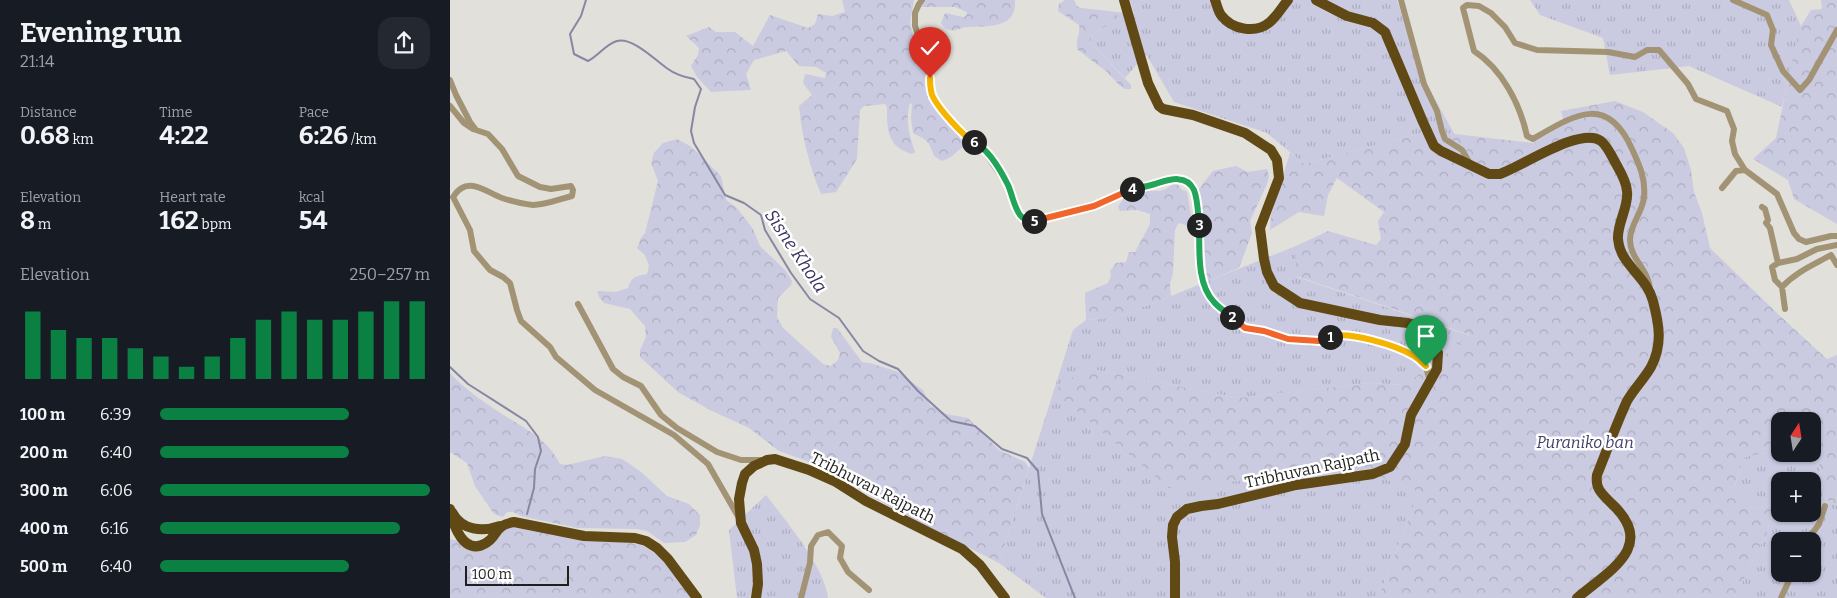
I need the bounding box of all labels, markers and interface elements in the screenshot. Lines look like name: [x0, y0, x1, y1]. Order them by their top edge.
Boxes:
text: Evening run: [20, 16, 181, 49]
button: share: [378, 17, 430, 69]
pin: [909, 27, 951, 78]
icon: check: [916, 34, 944, 62]
text: 21:14: [20, 52, 54, 71]
text: Distance: [20, 104, 77, 121]
text: Time: [159, 104, 192, 121]
text: Pace: [299, 104, 329, 121]
text: 0.68: [20, 121, 70, 151]
text: 4:22: [159, 121, 209, 151]
text: 6:26: [299, 121, 348, 151]
pin: 6: [962, 130, 986, 154]
text: km: [70, 131, 94, 148]
text: /km: [348, 131, 377, 148]
text: 6: [970, 134, 979, 151]
pin: 4: [1120, 176, 1144, 202]
text: 4: [1128, 181, 1137, 198]
text: Elevation: [20, 189, 81, 206]
text: Heart rate: [159, 189, 226, 206]
text: kcal: [299, 189, 325, 206]
water label: Sisne Khola: [760, 205, 832, 297]
text: 8: [20, 206, 35, 236]
text: 162: [159, 206, 199, 236]
text: 54: [299, 206, 328, 236]
pin: 5: [1022, 208, 1046, 234]
pin: 3: [1186, 212, 1212, 238]
text: 5: [1031, 213, 1038, 230]
text: m: [35, 216, 51, 233]
text: bpm: [199, 216, 231, 233]
text: 3: [1195, 217, 1204, 234]
text: Elevation: [20, 265, 90, 284]
text: 250–257 m: [349, 265, 430, 284]
pin: 2: [1220, 304, 1244, 330]
text: 2: [1229, 309, 1236, 326]
pin: [1405, 315, 1447, 366]
icon: arrive: [1412, 322, 1440, 350]
pin: 1: [1318, 324, 1342, 350]
text: 1: [1327, 329, 1334, 346]
text: 100 m: [20, 405, 65, 424]
text: 6:39: [100, 405, 131, 424]
north arrow: [1771, 412, 1821, 462]
map controls: [1771, 412, 1821, 582]
park label: Puraniko ban: [1536, 433, 1634, 452]
text: 200 m: [20, 443, 67, 462]
text: 6:40: [100, 443, 132, 462]
street label: Tribhuvan Rajpath: [1243, 445, 1381, 492]
street label: Tribhuvan Rajpath: [807, 448, 938, 527]
button: +: [1771, 472, 1821, 522]
text: 300 m: [20, 481, 68, 500]
text: 6:06: [100, 481, 132, 500]
text: 400 m: [20, 519, 68, 538]
text: 6:16: [100, 519, 129, 538]
button: −: [1771, 532, 1821, 582]
text: 500 m: [20, 557, 67, 576]
text: 6:40: [100, 557, 132, 576]
scale bar: [465, 563, 569, 586]
text: 100 m: [472, 566, 512, 583]

